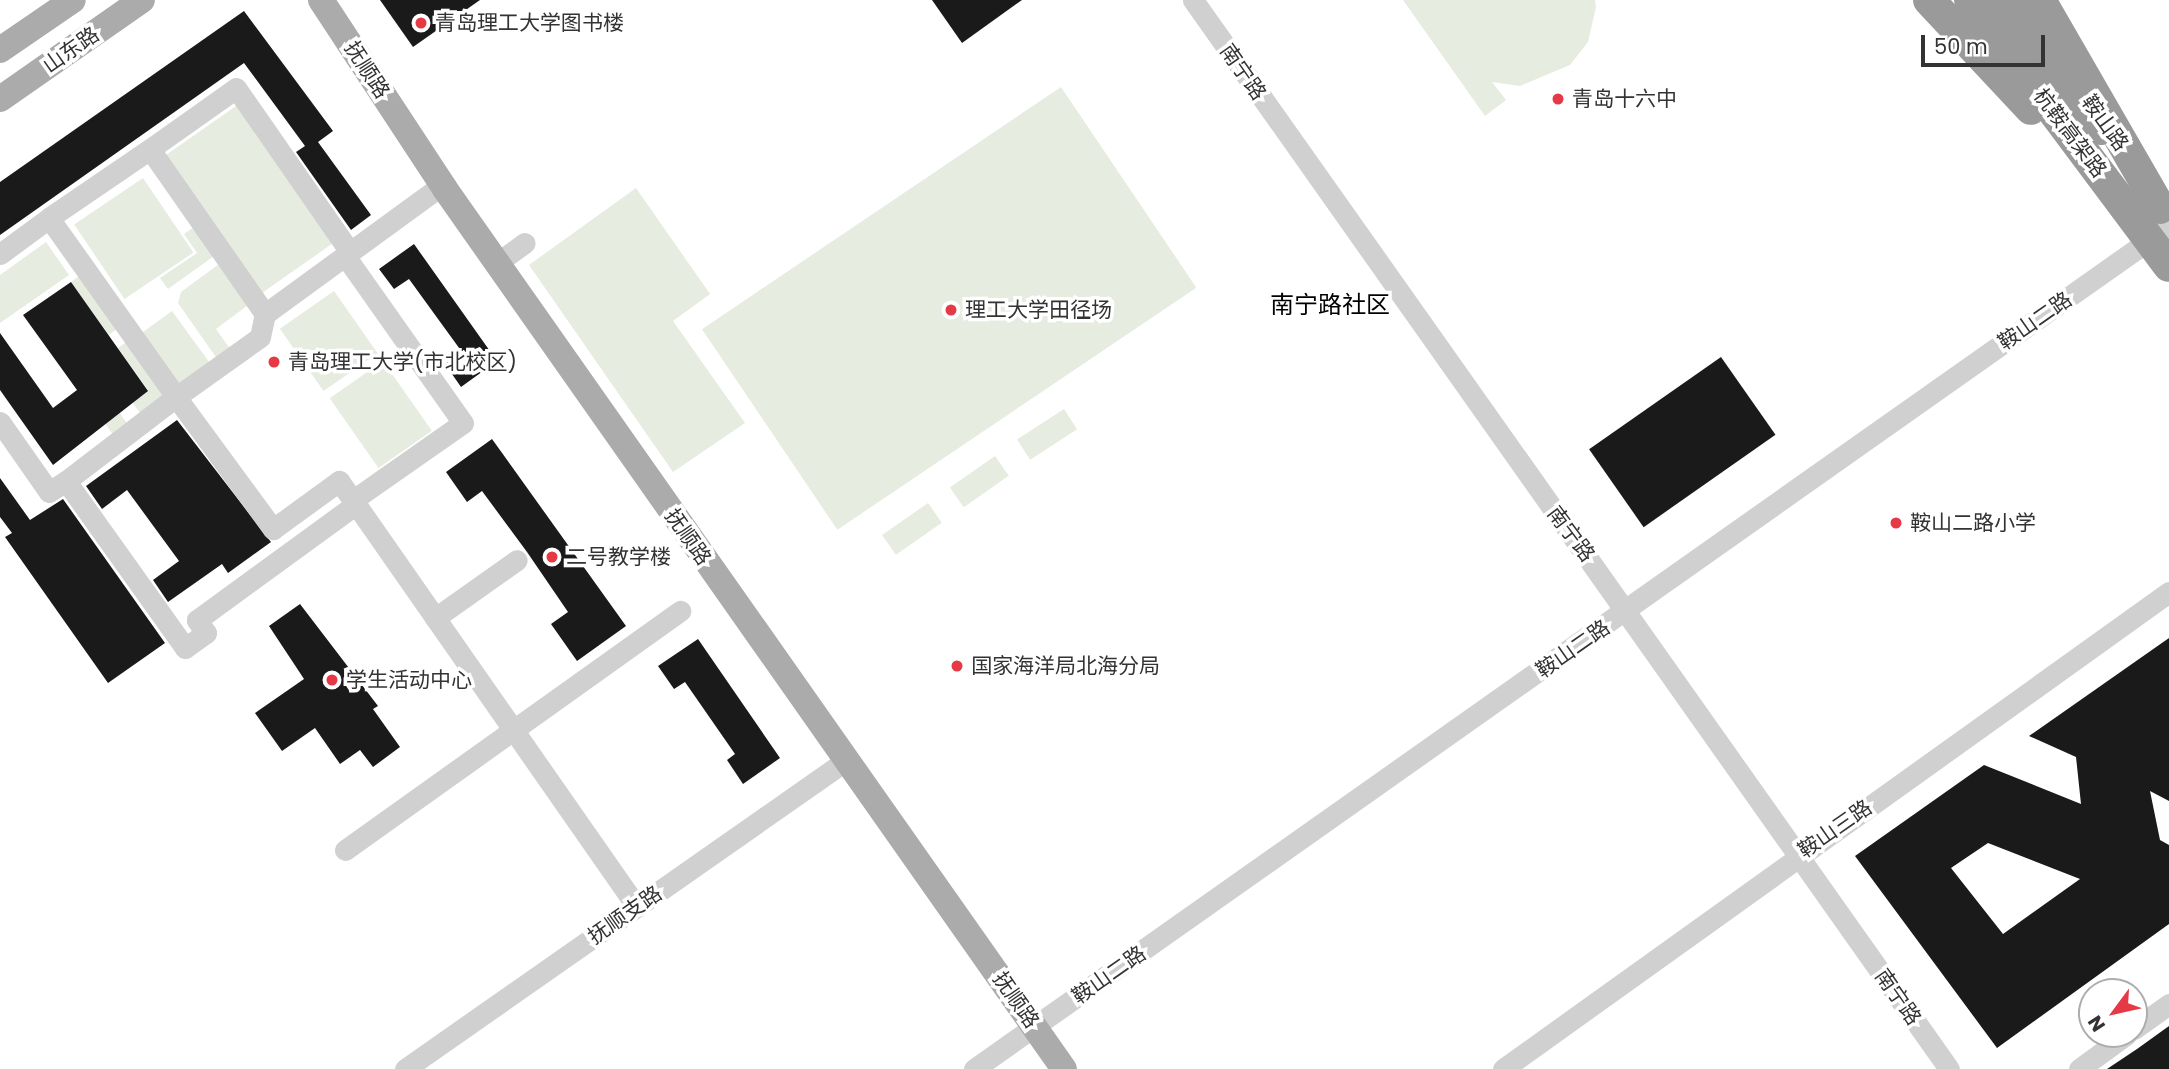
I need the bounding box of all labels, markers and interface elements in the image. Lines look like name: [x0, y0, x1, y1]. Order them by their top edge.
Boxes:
place label: 青岛理工大学图书楼: [435, 10, 624, 36]
marker: 青岛理工大学图书楼: [413, 15, 429, 31]
scale bar: [1924, 21, 2048, 65]
street label: 山东路: [38, 22, 104, 78]
text: 50 m: [1934, 32, 1988, 61]
street label: 抚顺路: [339, 37, 395, 103]
street label: 南宁路: [1215, 39, 1271, 105]
street label: 杭鞍高架路: [2028, 83, 2112, 183]
place label: 青岛十六中: [1572, 86, 1677, 112]
street label: 鞍山路: [2076, 90, 2134, 156]
marker: 青岛十六中: [1550, 91, 1566, 107]
street label: 鞍山二路: [1993, 287, 2077, 355]
district label: 南宁路社区: [1270, 291, 1390, 319]
place label: 理工大学田径场: [965, 297, 1112, 323]
marker: 理工大学田径场: [943, 302, 959, 318]
place label: 青岛理工大学(市北校区): [288, 349, 517, 375]
marker: 青岛理工大学(市北校区): [266, 354, 282, 370]
street label: 南宁路: [1542, 501, 1600, 567]
street label: 抚顺路: [660, 504, 716, 570]
place label: 鞍山二路小学: [1910, 510, 2036, 536]
marker: 鞍山二路小学: [1888, 515, 1904, 531]
place label: 二号教学楼: [566, 544, 671, 570]
marker: 二号教学楼: [544, 549, 560, 565]
street label: 鞍山二路: [1531, 615, 1615, 683]
place label: 国家海洋局北海分局: [971, 653, 1160, 679]
marker: 国家海洋局北海分局: [949, 658, 965, 674]
place label: 学生活动中心: [346, 667, 472, 693]
marker: 学生活动中心: [324, 672, 340, 688]
street label: 鞍山三路: [1793, 795, 1877, 863]
street label: 抚顺支路: [583, 881, 667, 949]
street label: 鞍山二路: [1067, 941, 1151, 1009]
street label: 南宁路: [1870, 964, 1926, 1030]
street label: 抚顺路: [988, 967, 1044, 1033]
north arrow: [2078, 978, 2148, 1048]
text: N: [2081, 1010, 2112, 1037]

